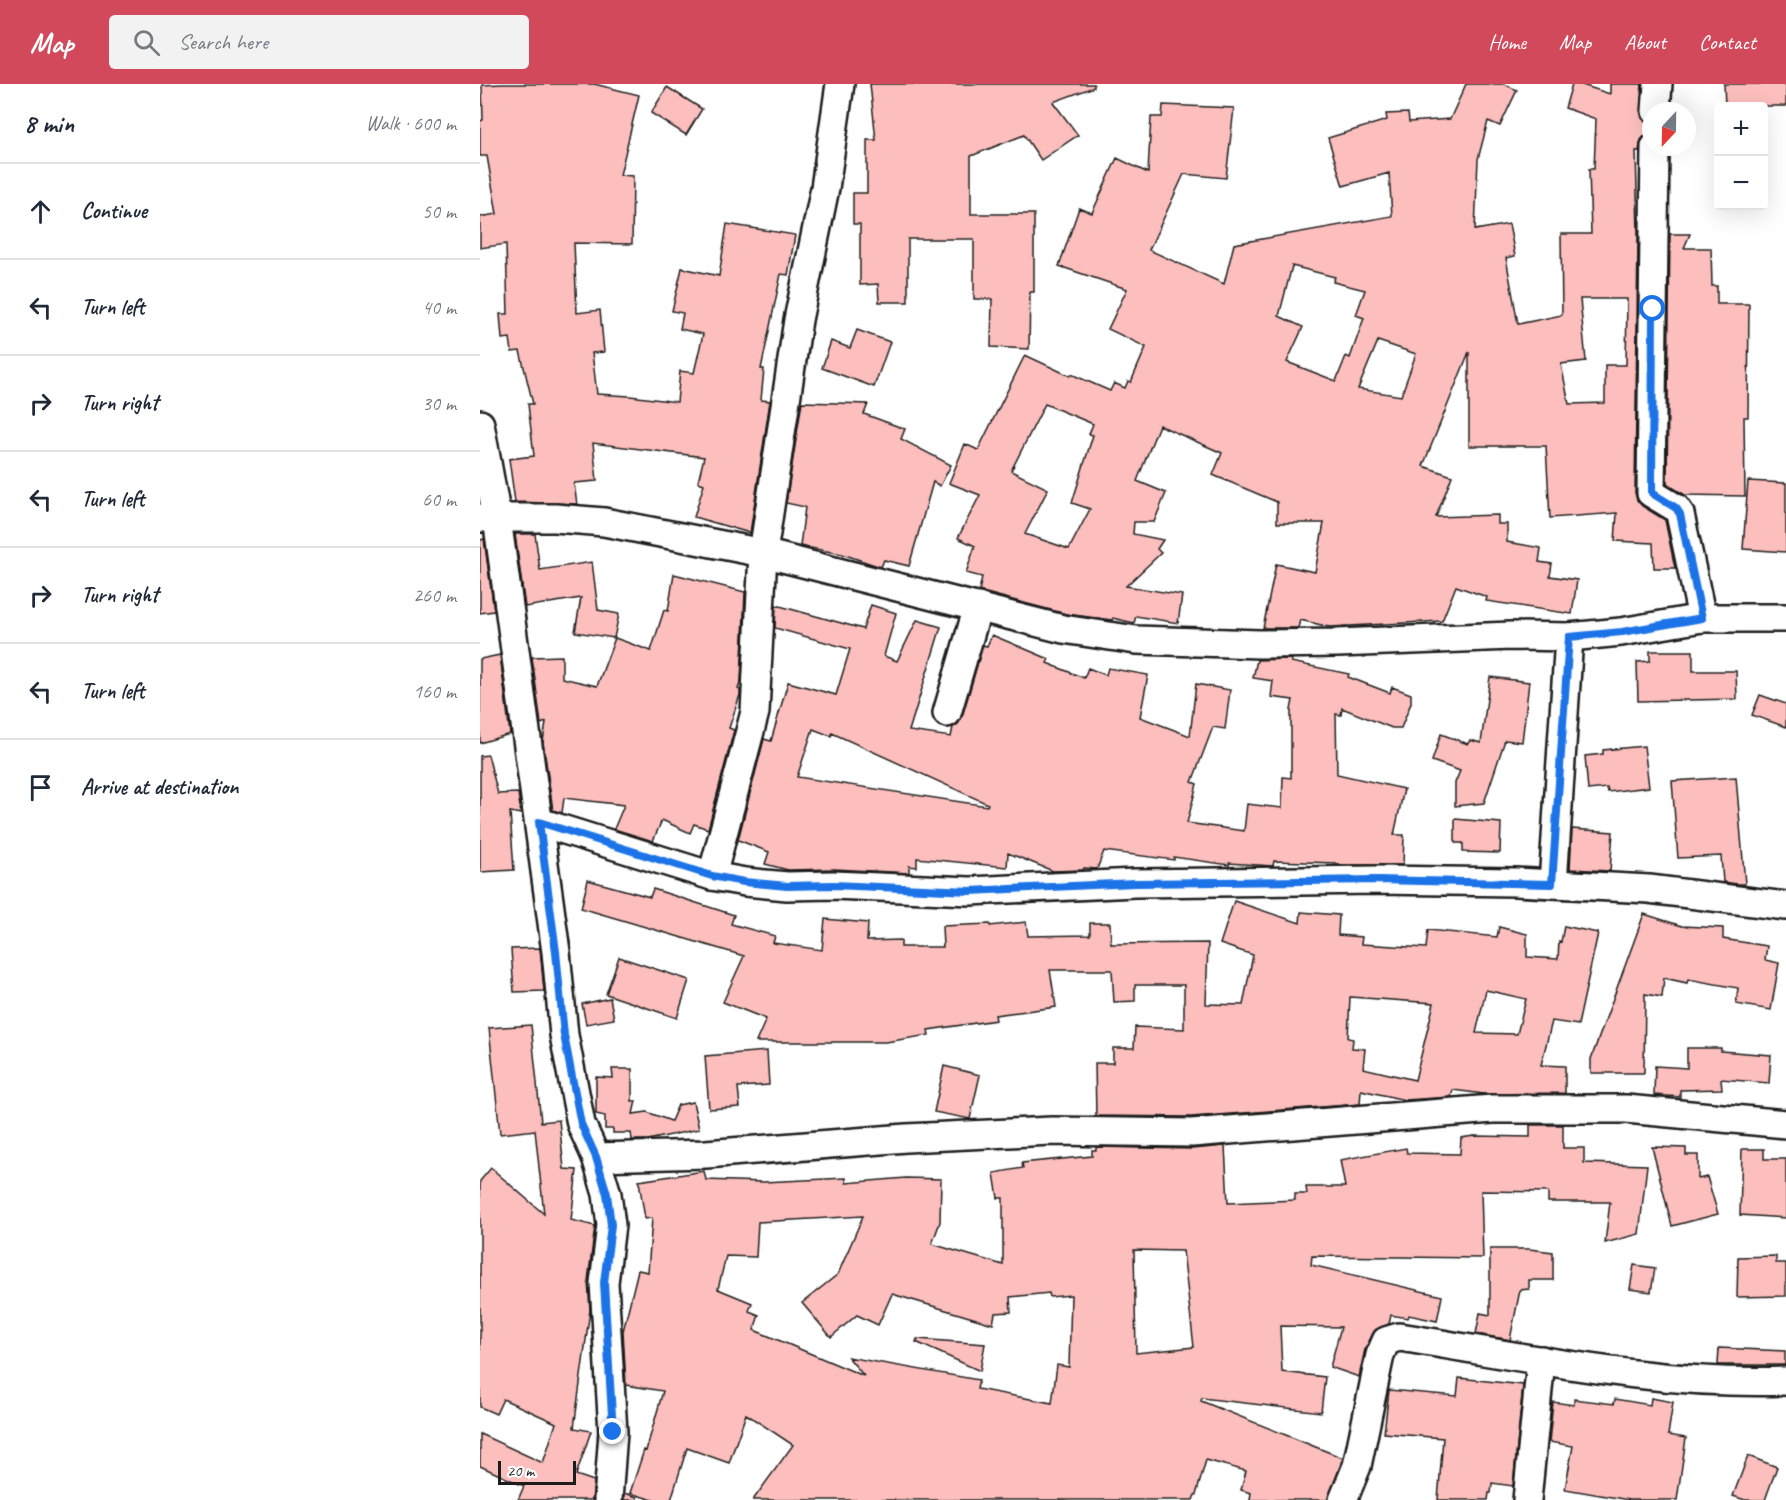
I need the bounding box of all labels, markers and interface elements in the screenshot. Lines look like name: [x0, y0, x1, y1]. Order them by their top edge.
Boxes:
search box: [109, 15, 529, 69]
text: Map: [30, 25, 73, 60]
icon: search: [130, 26, 163, 59]
text: Search here: [178, 28, 268, 56]
text: Home: [1488, 29, 1526, 55]
text: Map: [1559, 29, 1591, 55]
text: About: [1624, 29, 1666, 55]
text: Contact: [1699, 29, 1756, 55]
north arrow: [1642, 102, 1696, 156]
map controls: [1714, 102, 1768, 210]
button: +: [1714, 102, 1768, 156]
text: 8 min: [24, 107, 74, 140]
text: Walk · 600 m: [366, 111, 456, 136]
button: −: [1714, 156, 1768, 210]
icon: ahead: [24, 195, 57, 228]
text: Continue: [81, 197, 147, 225]
text: 50 m: [422, 199, 456, 224]
icon: left: [24, 291, 57, 324]
text: Turn left: [81, 293, 145, 321]
text: 40 m: [422, 295, 456, 320]
route start: [1639, 295, 1665, 321]
icon: right: [24, 387, 57, 420]
text: Turn right: [81, 389, 158, 417]
text: 30 m: [422, 391, 456, 416]
icon: left: [24, 483, 57, 516]
text: Turn left: [81, 485, 145, 513]
text: 60 m: [422, 487, 456, 512]
icon: right: [24, 579, 57, 612]
text: Turn right: [81, 581, 158, 609]
text: 260 m: [413, 583, 456, 608]
icon: left: [24, 675, 57, 708]
text: Turn left: [81, 677, 145, 705]
text: 160 m: [413, 679, 456, 704]
icon: arrive: [24, 771, 57, 804]
text: Arrive at destination: [81, 773, 238, 801]
route end: [599, 1418, 625, 1444]
scale bar: [498, 1458, 576, 1486]
text: 20 m: [507, 1461, 534, 1481]

